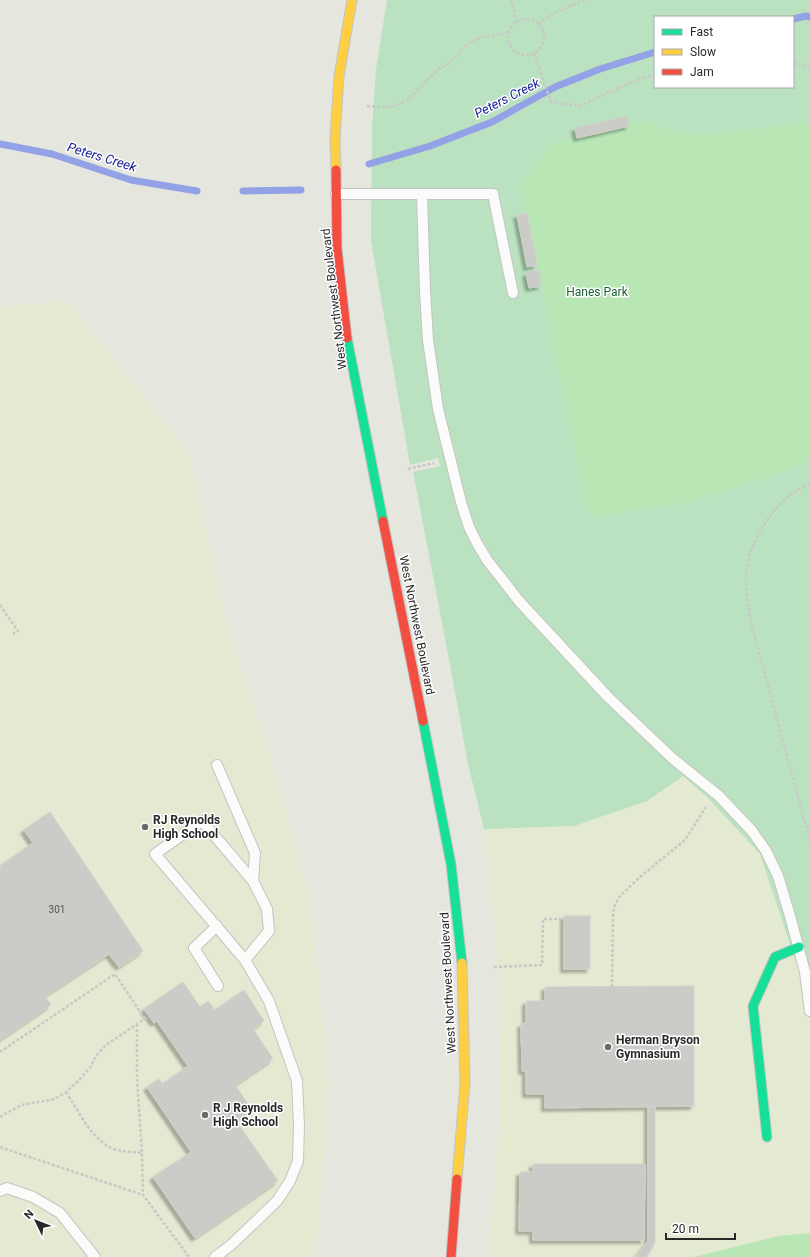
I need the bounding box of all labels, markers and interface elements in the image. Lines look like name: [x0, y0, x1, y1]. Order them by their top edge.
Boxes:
legend: [654, 16, 794, 88]
text: Fast: [690, 25, 713, 39]
text: Slow: [690, 45, 716, 59]
text: Jam: [690, 65, 714, 79]
water label: Peters Creek: [472, 75, 543, 121]
water label: Peters Creek: [66, 139, 139, 175]
street label: West Northwest Boulevard: [318, 228, 350, 370]
park label: Hanes Park: [566, 285, 629, 299]
street label: West Northwest Boulevard: [397, 554, 437, 696]
place label: RJ Reynolds High School: [153, 813, 220, 841]
marker: RJ Reynolds High School: [140, 822, 150, 832]
house number: 301: [49, 904, 65, 915]
street label: West Northwest Boulevard: [437, 912, 459, 1054]
place label: Herman Bryson Gymnasium: [616, 1033, 700, 1061]
marker: Herman Bryson Gymnasium: [603, 1042, 613, 1052]
place label: R J Reynolds High School: [213, 1101, 283, 1129]
marker: R J Reynolds High School: [200, 1110, 210, 1120]
north arrow: [16, 1201, 56, 1241]
text: N: [22, 1207, 37, 1222]
scale bar: [666, 1215, 735, 1241]
text: 20 m: [672, 1222, 699, 1236]

